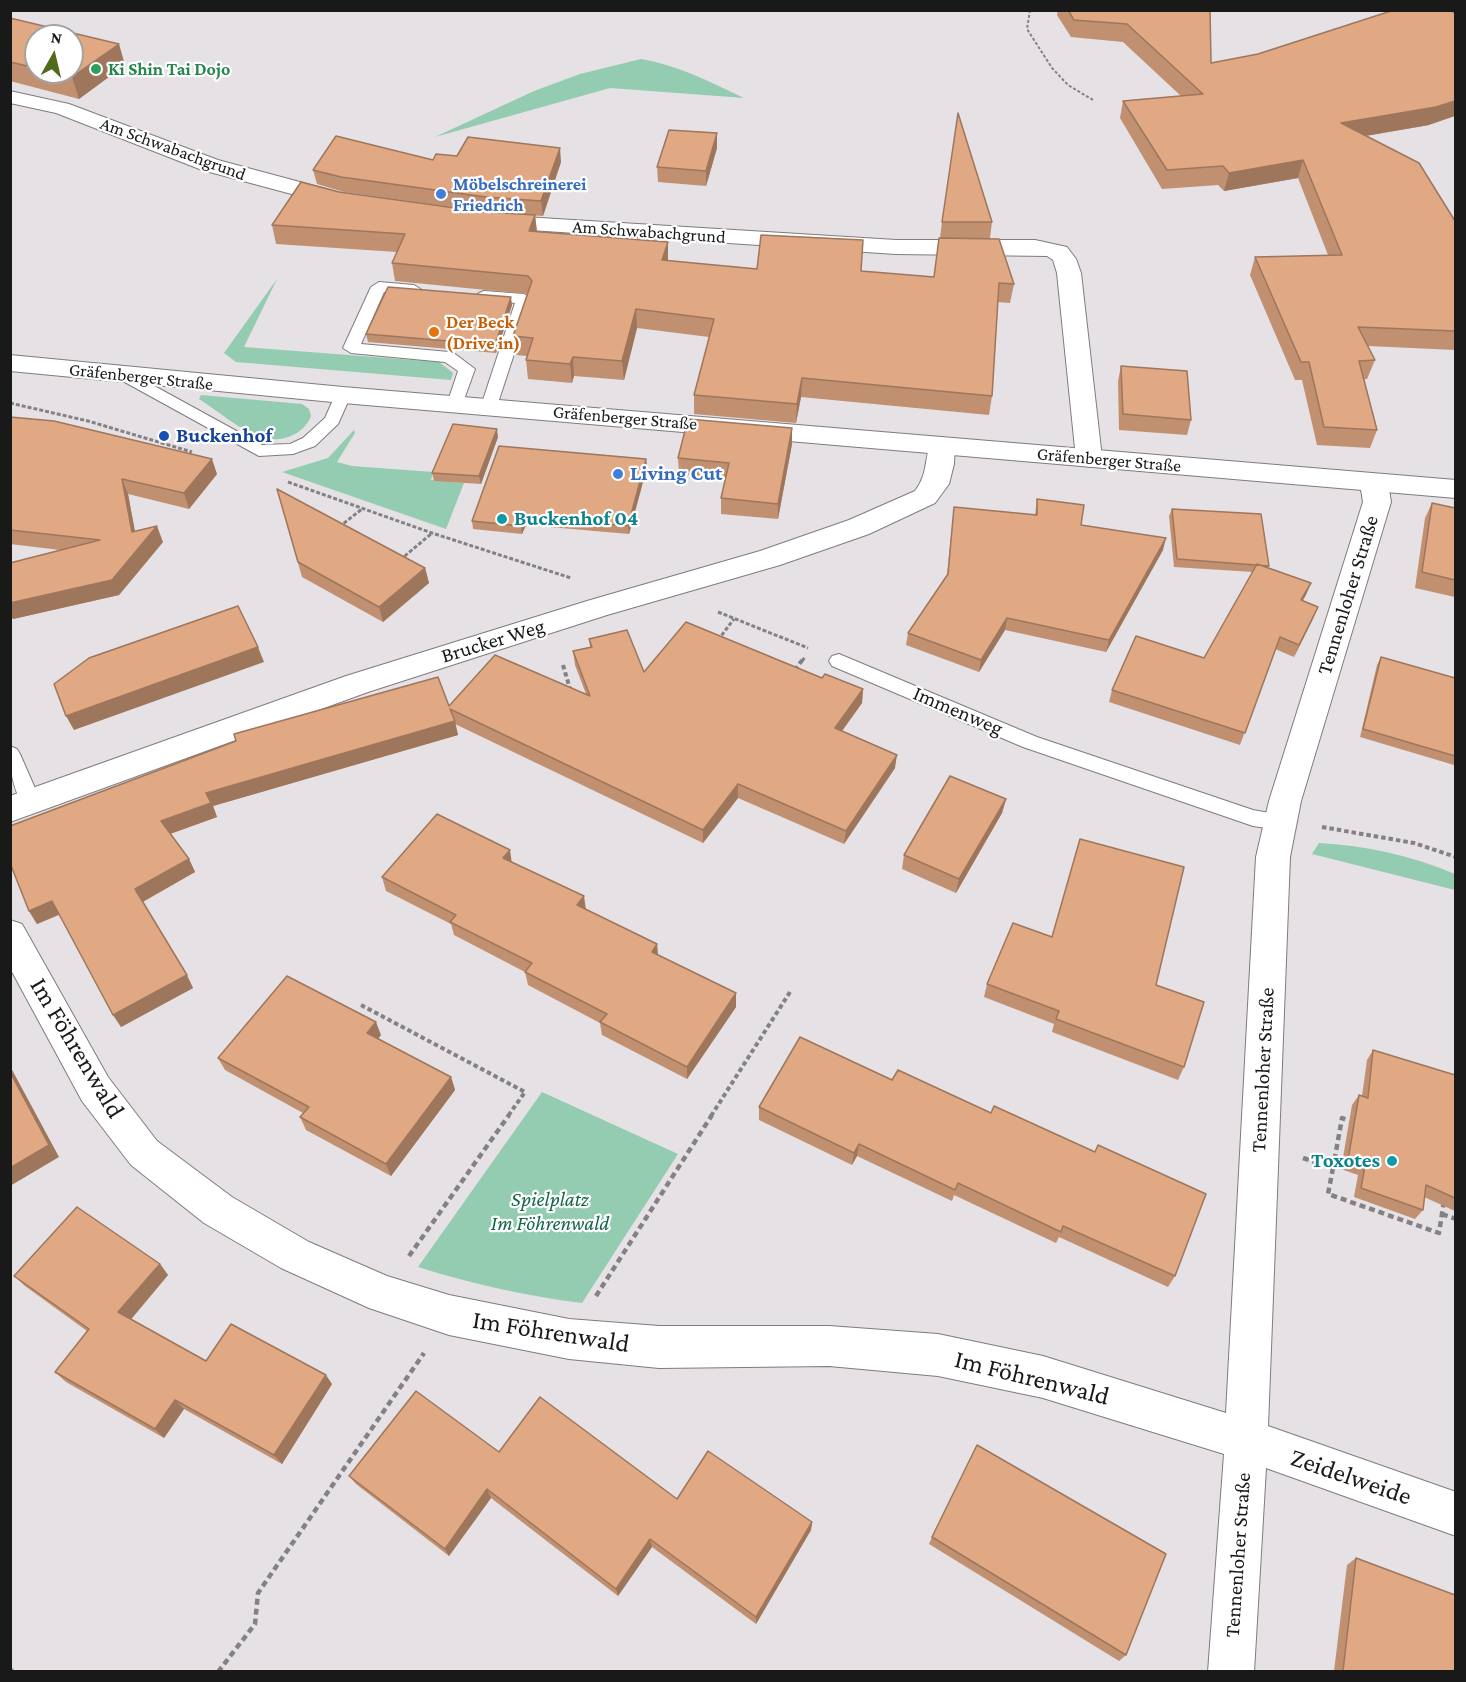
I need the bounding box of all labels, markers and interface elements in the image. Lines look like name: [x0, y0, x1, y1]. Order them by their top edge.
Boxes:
north arrow: [24, 24, 84, 84]
text: N: [50, 28, 63, 47]
place label: Ki Shin Tai Dojo: [108, 58, 230, 80]
marker: Ki Shin Tai Dojo: [89, 62, 103, 76]
street label: Am Schwabachgrund: [97, 113, 249, 185]
place label: Möbelschreinerei Friedrich: [453, 173, 586, 216]
marker: Möbelschreinerei Friedrich: [434, 187, 448, 201]
street label: Am Schwabachgrund: [572, 216, 726, 248]
place label: Der Beck (Drive in): [446, 311, 520, 354]
marker: Der Beck (Drive in): [427, 325, 441, 339]
street label: Gräfenberger Straße: [68, 359, 214, 395]
street label: Gräfenberger Straße: [552, 401, 698, 435]
place label: Buckenhof: [176, 423, 272, 449]
marker: Buckenhof: [157, 429, 171, 443]
street label: Gräfenberger Straße: [1036, 443, 1182, 477]
place label: Living Cut: [630, 461, 723, 487]
marker: Living Cut: [611, 467, 625, 481]
place label: Buckenhof 04: [514, 506, 638, 532]
marker: Buckenhof 04: [495, 512, 509, 526]
street label: Tennenloher Straße: [1312, 512, 1384, 678]
street label: Brucker Weg: [438, 613, 548, 669]
street label: Immenweg: [909, 681, 1007, 741]
street label: Im Föhrenwald: [23, 972, 131, 1124]
street label: Tennenloher Straße: [1246, 987, 1280, 1153]
place label: Toxotes: [1311, 1148, 1380, 1174]
marker: Toxotes: [1385, 1154, 1399, 1168]
park label: Spielplatz Im Föhrenwald: [491, 1187, 609, 1237]
street label: Im Föhrenwald: [470, 1304, 632, 1360]
street label: Im Föhrenwald: [951, 1344, 1113, 1412]
street label: Zeidelweide: [1286, 1442, 1416, 1512]
street label: Tennenloher Straße: [1220, 1472, 1256, 1638]

